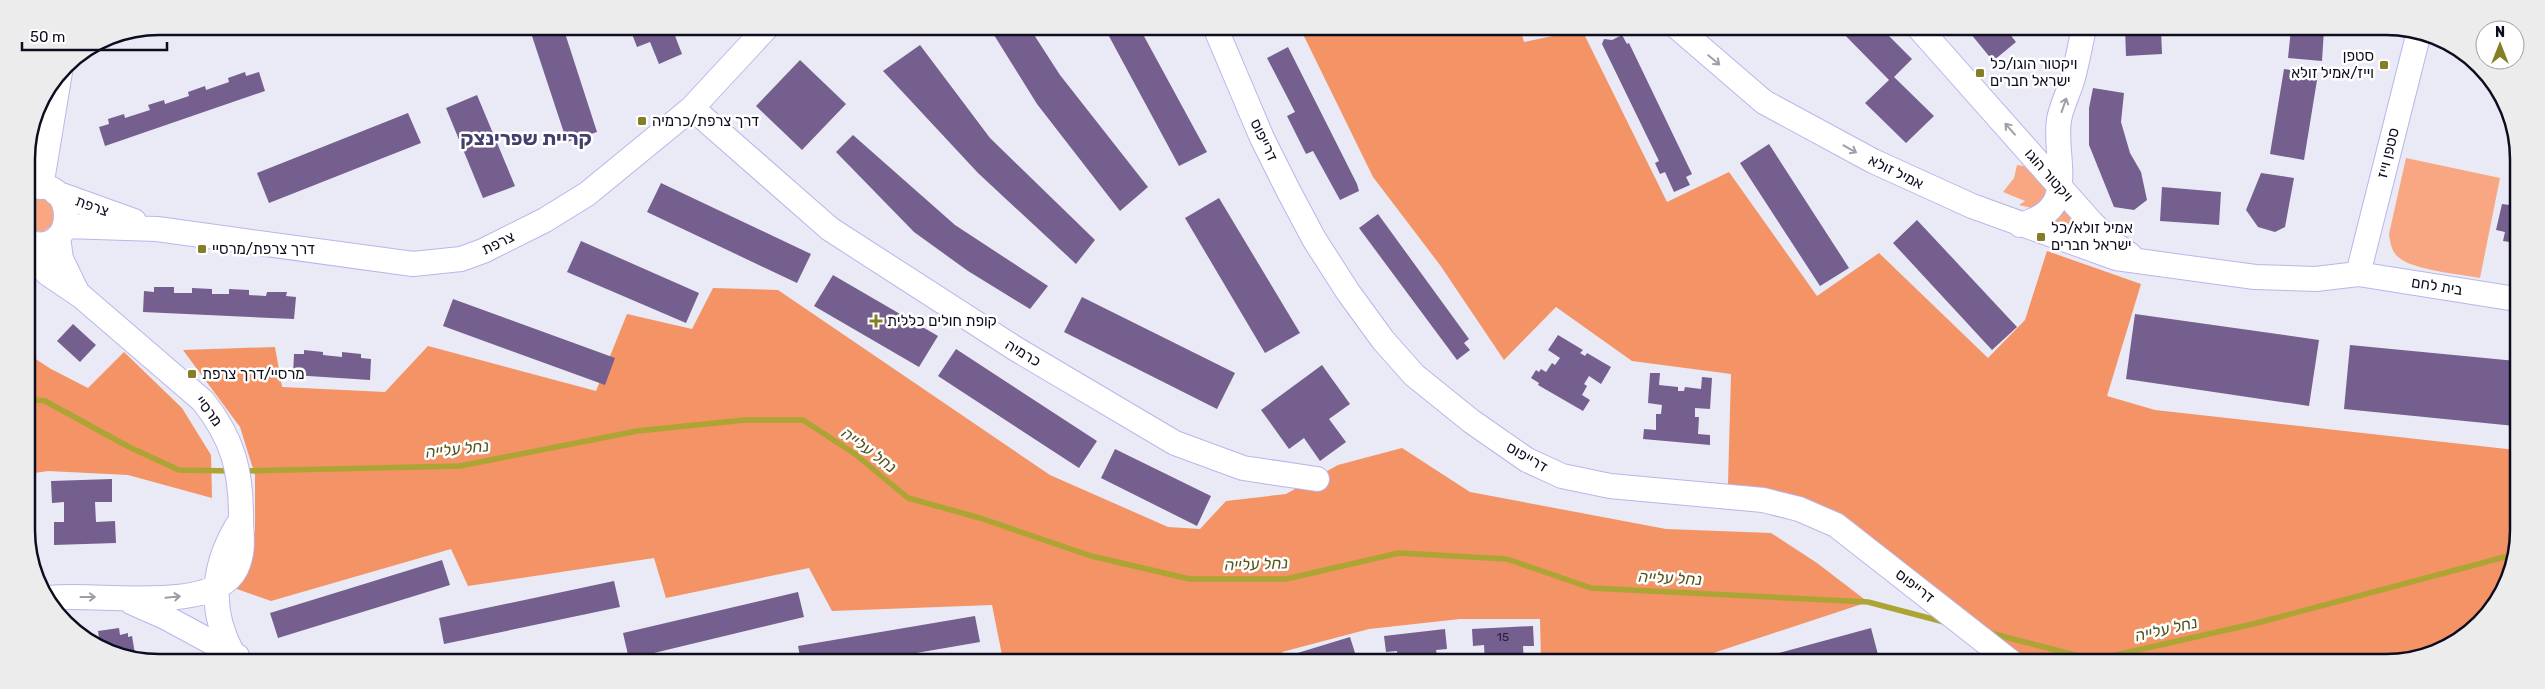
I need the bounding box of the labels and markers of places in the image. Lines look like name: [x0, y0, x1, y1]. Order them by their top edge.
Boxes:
place label: סטפן וייז/אמיל זולא: [2291, 47, 2374, 82]
place label: ויקטור הוגו/כל ישראל חברים: [1990, 55, 2077, 90]
marker: סטפן וייז/אמיל זולא: [2378, 59, 2390, 71]
marker: ויקטור הוגו/כל ישראל חברים: [1974, 67, 1986, 79]
place label: דרך צרפת/כרמיה: [652, 112, 759, 130]
marker: דרך צרפת/כרמיה: [636, 115, 648, 127]
place label: אמיל זולא/כל ישראל חברים: [2051, 219, 2133, 254]
marker: אמיל זולא/כל ישראל חברים: [2035, 231, 2047, 243]
place label: דרך צרפת/מרסיי: [212, 240, 315, 258]
marker: דרך צרפת/מרסיי: [196, 243, 208, 255]
place label: קופת חולים כללית: [887, 312, 997, 330]
marker: קופת חולים כללית: [869, 314, 883, 328]
place label: מרסיי/דרך צרפת: [202, 365, 305, 383]
marker: מרסיי/דרך צרפת: [186, 368, 198, 380]

